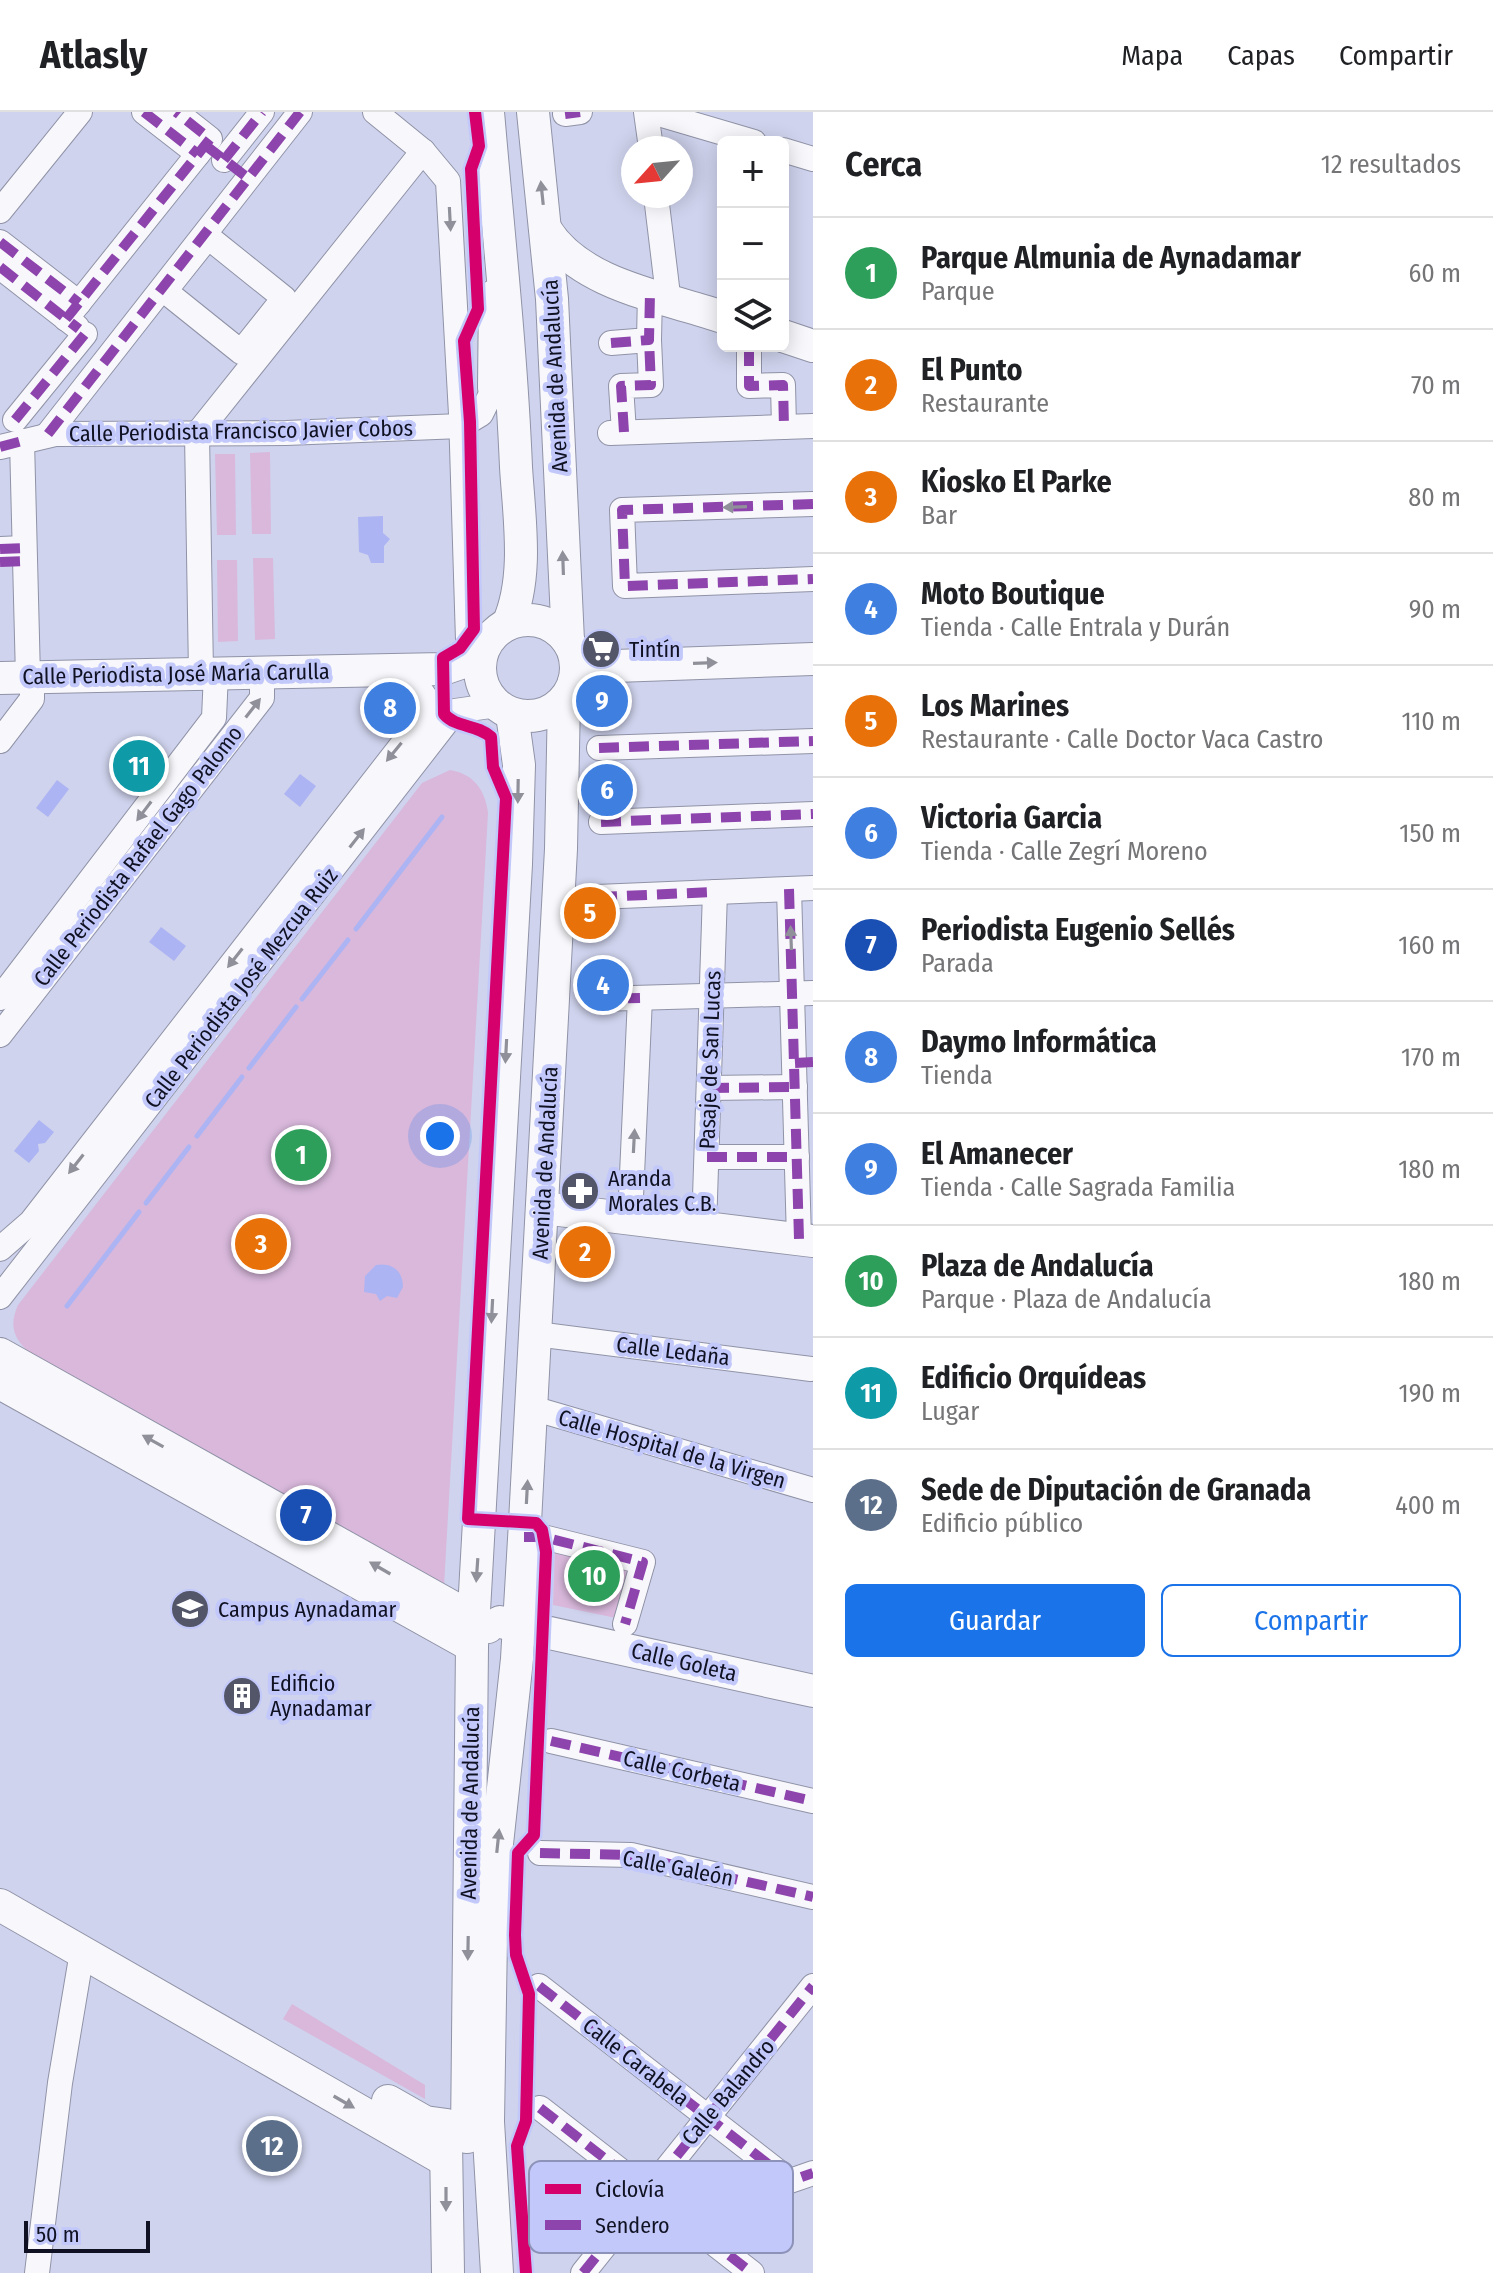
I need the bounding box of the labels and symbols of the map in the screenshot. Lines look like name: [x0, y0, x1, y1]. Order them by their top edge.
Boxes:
north arrow: [621, 136, 693, 208]
one-way arrow: [536, 180, 549, 205]
one-way arrow: [444, 207, 457, 232]
street label: Avenida de Andalucía: [536, 279, 574, 473]
street label: Calle Periodista Francisco Javier Cobos: [69, 414, 413, 448]
one-way arrow: [722, 500, 747, 513]
one-way arrow: [557, 550, 570, 575]
supermarket icon: Tintín: [580, 628, 622, 670]
place label: Tintín: [629, 636, 681, 663]
one-way arrow: [693, 656, 718, 669]
street label: Calle Periodista José María Carulla: [22, 658, 330, 690]
pin: 9: [576, 671, 628, 731]
pin: 8: [364, 678, 416, 738]
one-way arrow: [245, 697, 262, 718]
street label: Calle Periodista Rafael Gago Palomo: [28, 720, 248, 992]
pin: 11: [113, 736, 165, 796]
one-way arrow: [387, 742, 403, 762]
pin: 6: [581, 760, 633, 820]
one-way arrow: [512, 779, 525, 804]
one-way arrow: [136, 801, 152, 821]
one-way arrow: [349, 828, 365, 848]
street label: Calle Periodista José Mezcua Ruiz: [139, 862, 343, 1114]
pin: 5: [564, 883, 616, 943]
one-way arrow: [785, 925, 797, 950]
one-way arrow: [227, 948, 244, 968]
pin: 4: [577, 955, 629, 1015]
street label: Pasaje de San Lucas: [693, 970, 727, 1150]
one-way arrow: [499, 1039, 512, 1064]
street label: Avenida de Andalucía: [526, 1066, 564, 1260]
your location: [420, 1116, 460, 1156]
pin: 1: [275, 1125, 327, 1185]
one-way arrow: [627, 1128, 640, 1153]
one-way arrow: [68, 1153, 85, 1174]
place label: Aranda Morales C.B.: [608, 1165, 716, 1217]
pharmacy icon: Aranda Morales C.B.: [559, 1170, 601, 1212]
pin: 3: [235, 1214, 287, 1274]
pin: 2: [559, 1222, 611, 1282]
one-way arrow: [485, 1299, 498, 1324]
street label: Calle Ledaña: [615, 1331, 731, 1371]
street label: Calle Hospital de la Virgen: [555, 1404, 789, 1494]
one-way arrow: [142, 1434, 165, 1448]
one-way arrow: [521, 1479, 534, 1504]
pin: 7: [280, 1485, 332, 1545]
pin: 10: [568, 1546, 620, 1606]
one-way arrow: [470, 1558, 483, 1583]
one-way arrow: [369, 1561, 391, 1575]
school or university icon: Campus Aynadamar: [169, 1588, 211, 1630]
place label: Campus Aynadamar: [218, 1596, 396, 1623]
street label: Calle Goleta: [629, 1637, 739, 1687]
place label: Edificio Aynadamar: [270, 1670, 372, 1722]
building icon: Edificio Aynadamar: [221, 1675, 263, 1717]
street label: Avenida de Andalucía: [455, 1706, 485, 1900]
street label: Calle Corbeta: [621, 1744, 743, 1798]
one-way arrow: [491, 1828, 504, 1853]
street label: Calle Galeón: [620, 1844, 736, 1892]
one-way arrow: [462, 1936, 474, 1961]
street label: Calle Carabela: [577, 2012, 695, 2112]
street label: Calle Balandro: [676, 2033, 780, 2151]
one-way arrow: [333, 2095, 356, 2109]
pin: 12: [246, 2116, 298, 2176]
legend: [529, 2161, 793, 2253]
text: Ciclovía: [595, 2176, 664, 2203]
one-way arrow: [440, 2187, 452, 2212]
text: Sendero: [595, 2212, 670, 2239]
scale bar: [24, 2217, 150, 2253]

